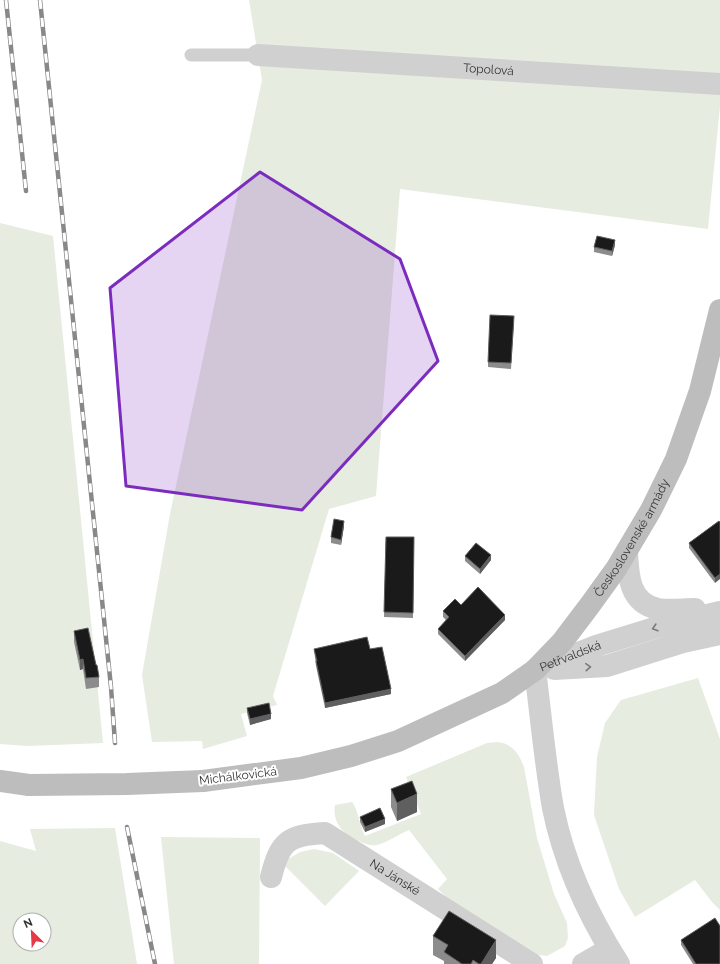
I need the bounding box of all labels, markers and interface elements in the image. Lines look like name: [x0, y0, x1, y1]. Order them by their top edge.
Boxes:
street label: Topolová: [463, 61, 514, 78]
street label: Československé armády: [591, 476, 672, 599]
one-way arrow: [652, 623, 659, 632]
street label: Petřvaldská: [538, 638, 603, 674]
one-way arrow: [584, 662, 591, 671]
street label: Michálkovická: [198, 764, 278, 788]
street label: Na Jánské: [367, 856, 423, 898]
north arrow: [12, 912, 52, 952]
text: N: [22, 916, 35, 931]

